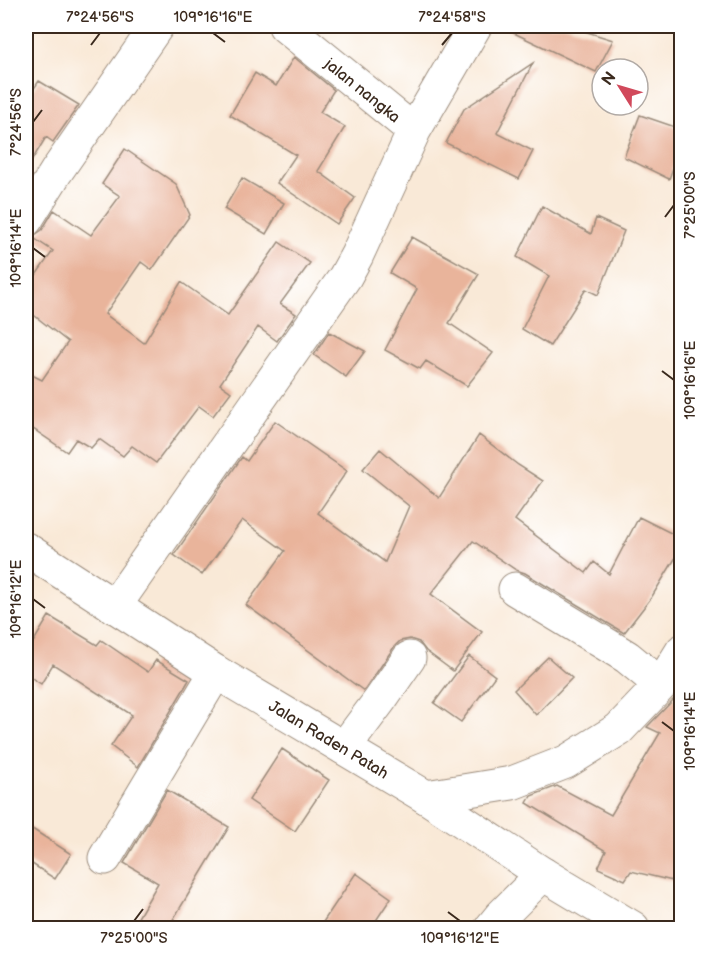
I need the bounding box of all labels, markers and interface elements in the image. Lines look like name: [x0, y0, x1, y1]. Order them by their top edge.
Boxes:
text: 7°24'56"S: [66, 8, 134, 27]
text: 109°16'16"E: [174, 8, 253, 27]
text: 7°24'58"S: [418, 8, 486, 27]
street label: jalan nangka: [320, 54, 404, 127]
north arrow: [590, 57, 650, 117]
text: N: [598, 68, 620, 89]
text: 7°24'56"S: [7, 88, 26, 156]
text: 7°25'00"S: [681, 171, 700, 239]
text: 109°16'14"E: [7, 208, 26, 287]
text: 109°16'16"E: [681, 340, 700, 420]
text: 109°16'12"E: [7, 560, 26, 638]
text: 109°16'14"E: [681, 691, 700, 770]
street label: Jalan Raden Patah: [265, 697, 392, 784]
text: 7°25'00"S: [100, 929, 168, 948]
text: 109°16'12"E: [421, 929, 499, 948]

